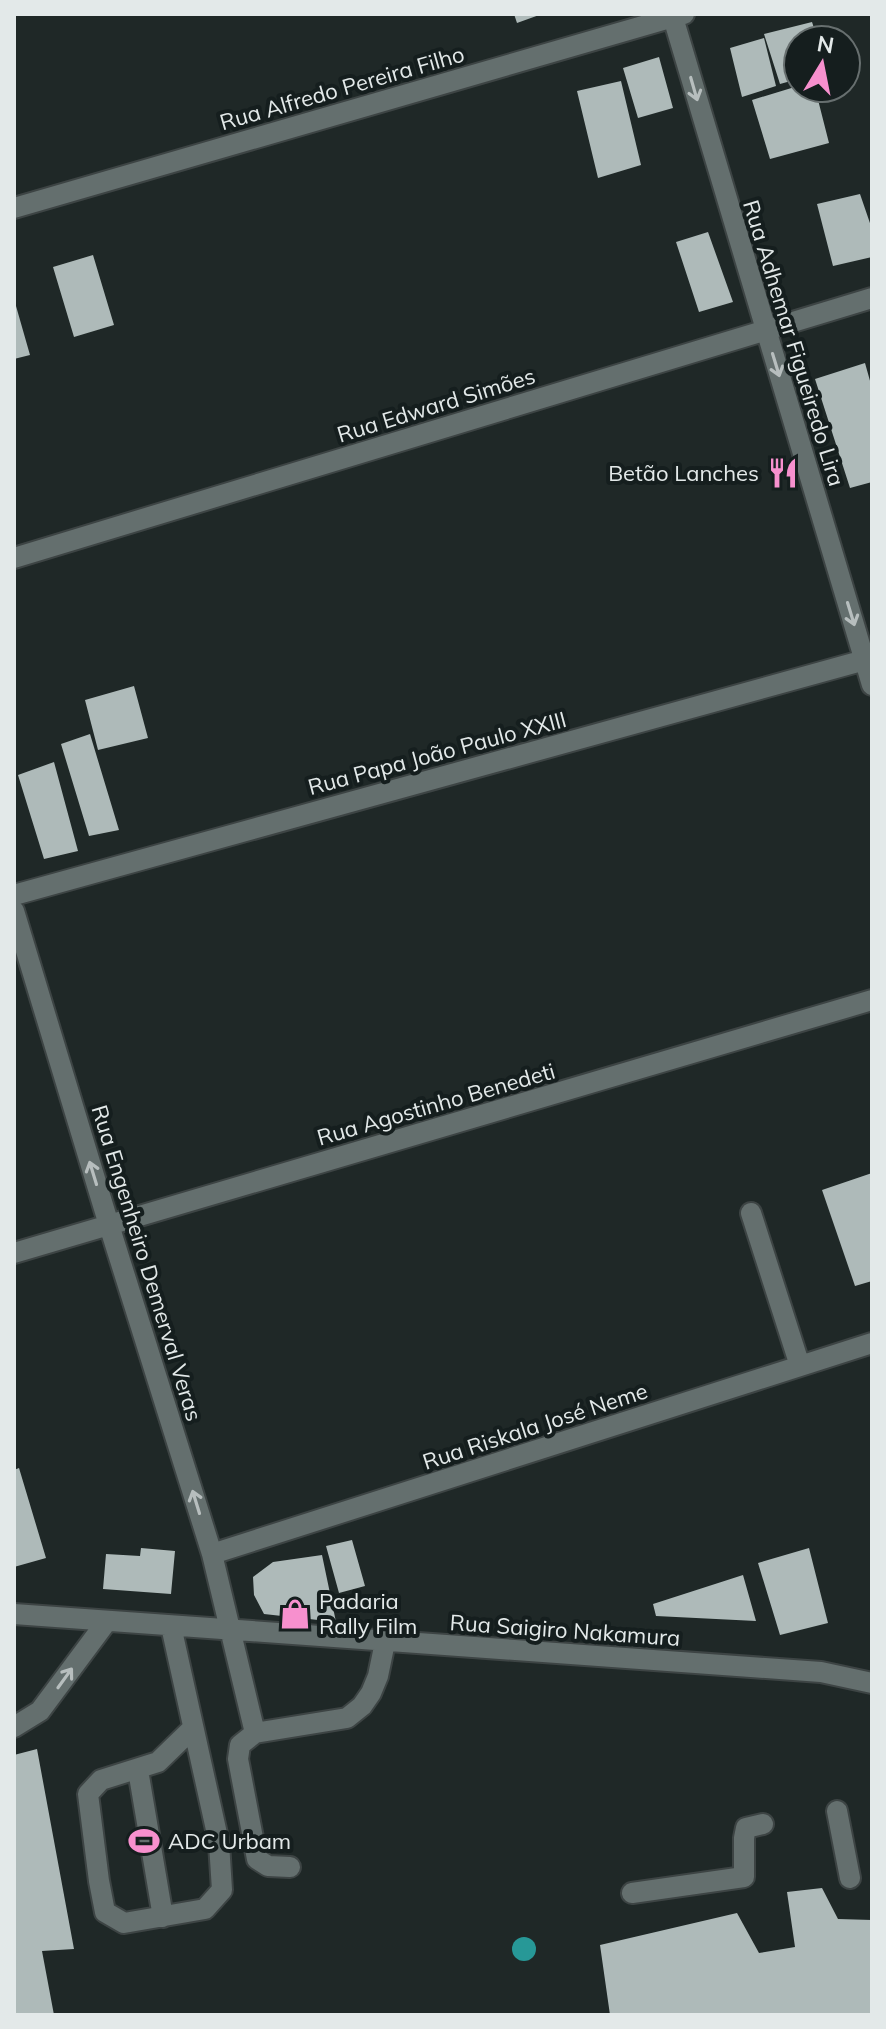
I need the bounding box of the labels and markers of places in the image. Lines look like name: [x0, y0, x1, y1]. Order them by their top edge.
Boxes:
restaurant icon: Betão Lanches: [766, 456, 800, 490]
place label: Betão Lanches: [608, 459, 759, 487]
place label: Padaria Rally Film: [319, 1587, 417, 1640]
shop icon: Padaria Rally Film: [278, 1597, 312, 1631]
sports icon: ADC Urbam: [127, 1824, 161, 1858]
place label: ADC Urbam: [168, 1827, 291, 1855]

